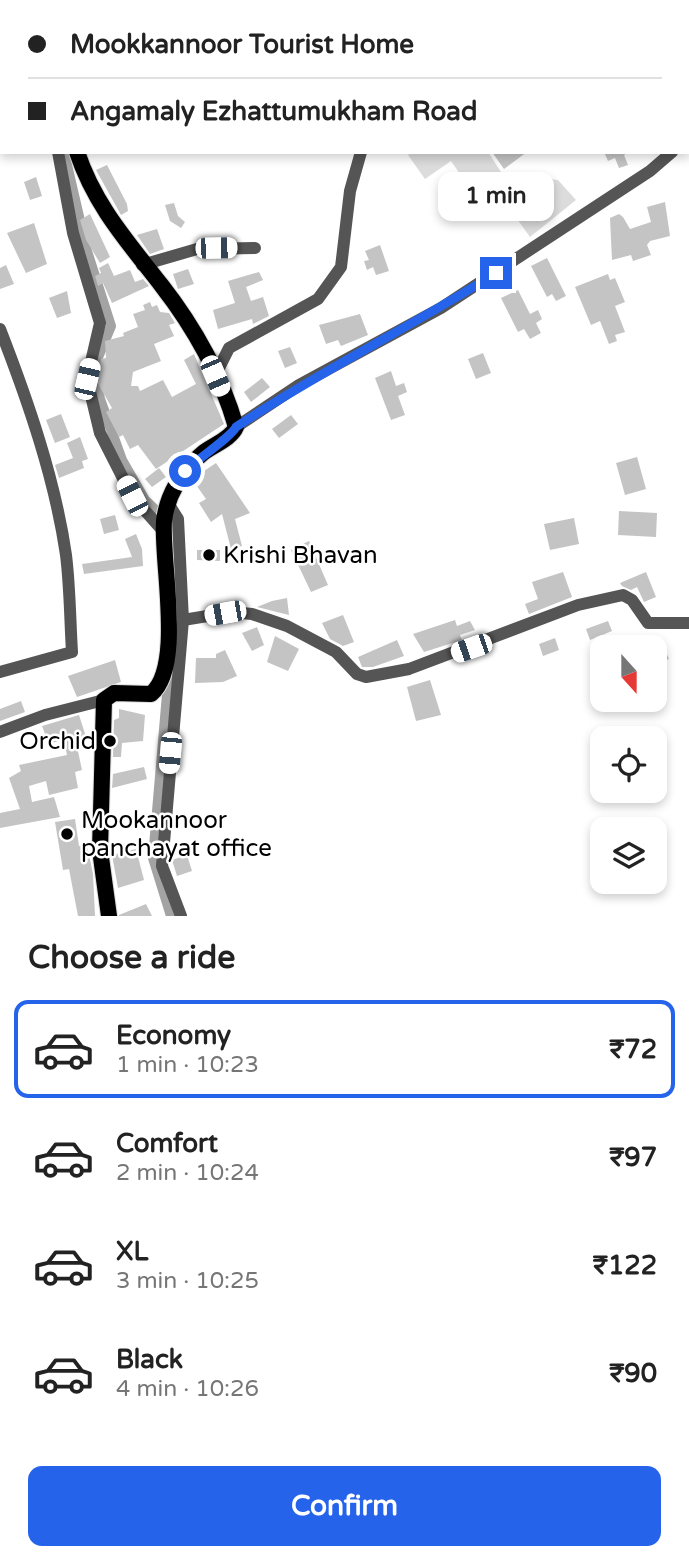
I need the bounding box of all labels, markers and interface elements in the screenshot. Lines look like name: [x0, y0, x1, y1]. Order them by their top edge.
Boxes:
text: Mookkannoor Tourist Home: [70, 29, 414, 60]
text: Angamaly Ezhattumukham Road: [70, 96, 477, 127]
callout: 1 min: [438, 172, 554, 220]
text: 1 min: [465, 182, 527, 210]
car: [195, 237, 238, 259]
route end: [480, 257, 512, 289]
car: [198, 353, 233, 399]
car: [73, 356, 102, 402]
route start: [169, 455, 201, 487]
car: [114, 473, 151, 519]
place label: Krishi Bhavan: [223, 541, 378, 570]
marker: Krishi Bhavan: [201, 547, 217, 563]
car: [203, 599, 248, 627]
car: [448, 631, 495, 665]
north arrow: [590, 635, 667, 712]
map controls: [590, 635, 667, 894]
button: locate: [590, 726, 667, 803]
place label: Orchid: [19, 727, 96, 756]
car: [158, 731, 183, 775]
marker: Orchid: [102, 733, 118, 749]
place label: Mookannoor panchayat office: [81, 806, 272, 863]
button: layers: [590, 817, 667, 894]
marker: Mookannoor panchayat office: [59, 826, 75, 842]
text: Choose a ride: [28, 939, 235, 977]
icon: car: [32, 1018, 95, 1081]
text: Economy: [116, 1020, 231, 1051]
text: ₹72: [609, 1034, 657, 1065]
text: 1 min · 10:23: [116, 1051, 259, 1079]
icon: car: [32, 1126, 95, 1189]
text: Comfort: [116, 1128, 218, 1159]
text: ₹97: [609, 1142, 657, 1173]
text: 2 min · 10:24: [116, 1159, 259, 1187]
icon: car: [32, 1234, 95, 1297]
text: XL: [116, 1236, 148, 1267]
text: ₹122: [593, 1250, 657, 1281]
text: 3 min · 10:25: [116, 1267, 259, 1295]
icon: car: [32, 1342, 95, 1405]
text: Black: [116, 1344, 183, 1375]
text: ₹90: [609, 1358, 657, 1389]
text: 4 min · 10:26: [116, 1375, 259, 1403]
button: Confirm: [28, 1466, 661, 1546]

